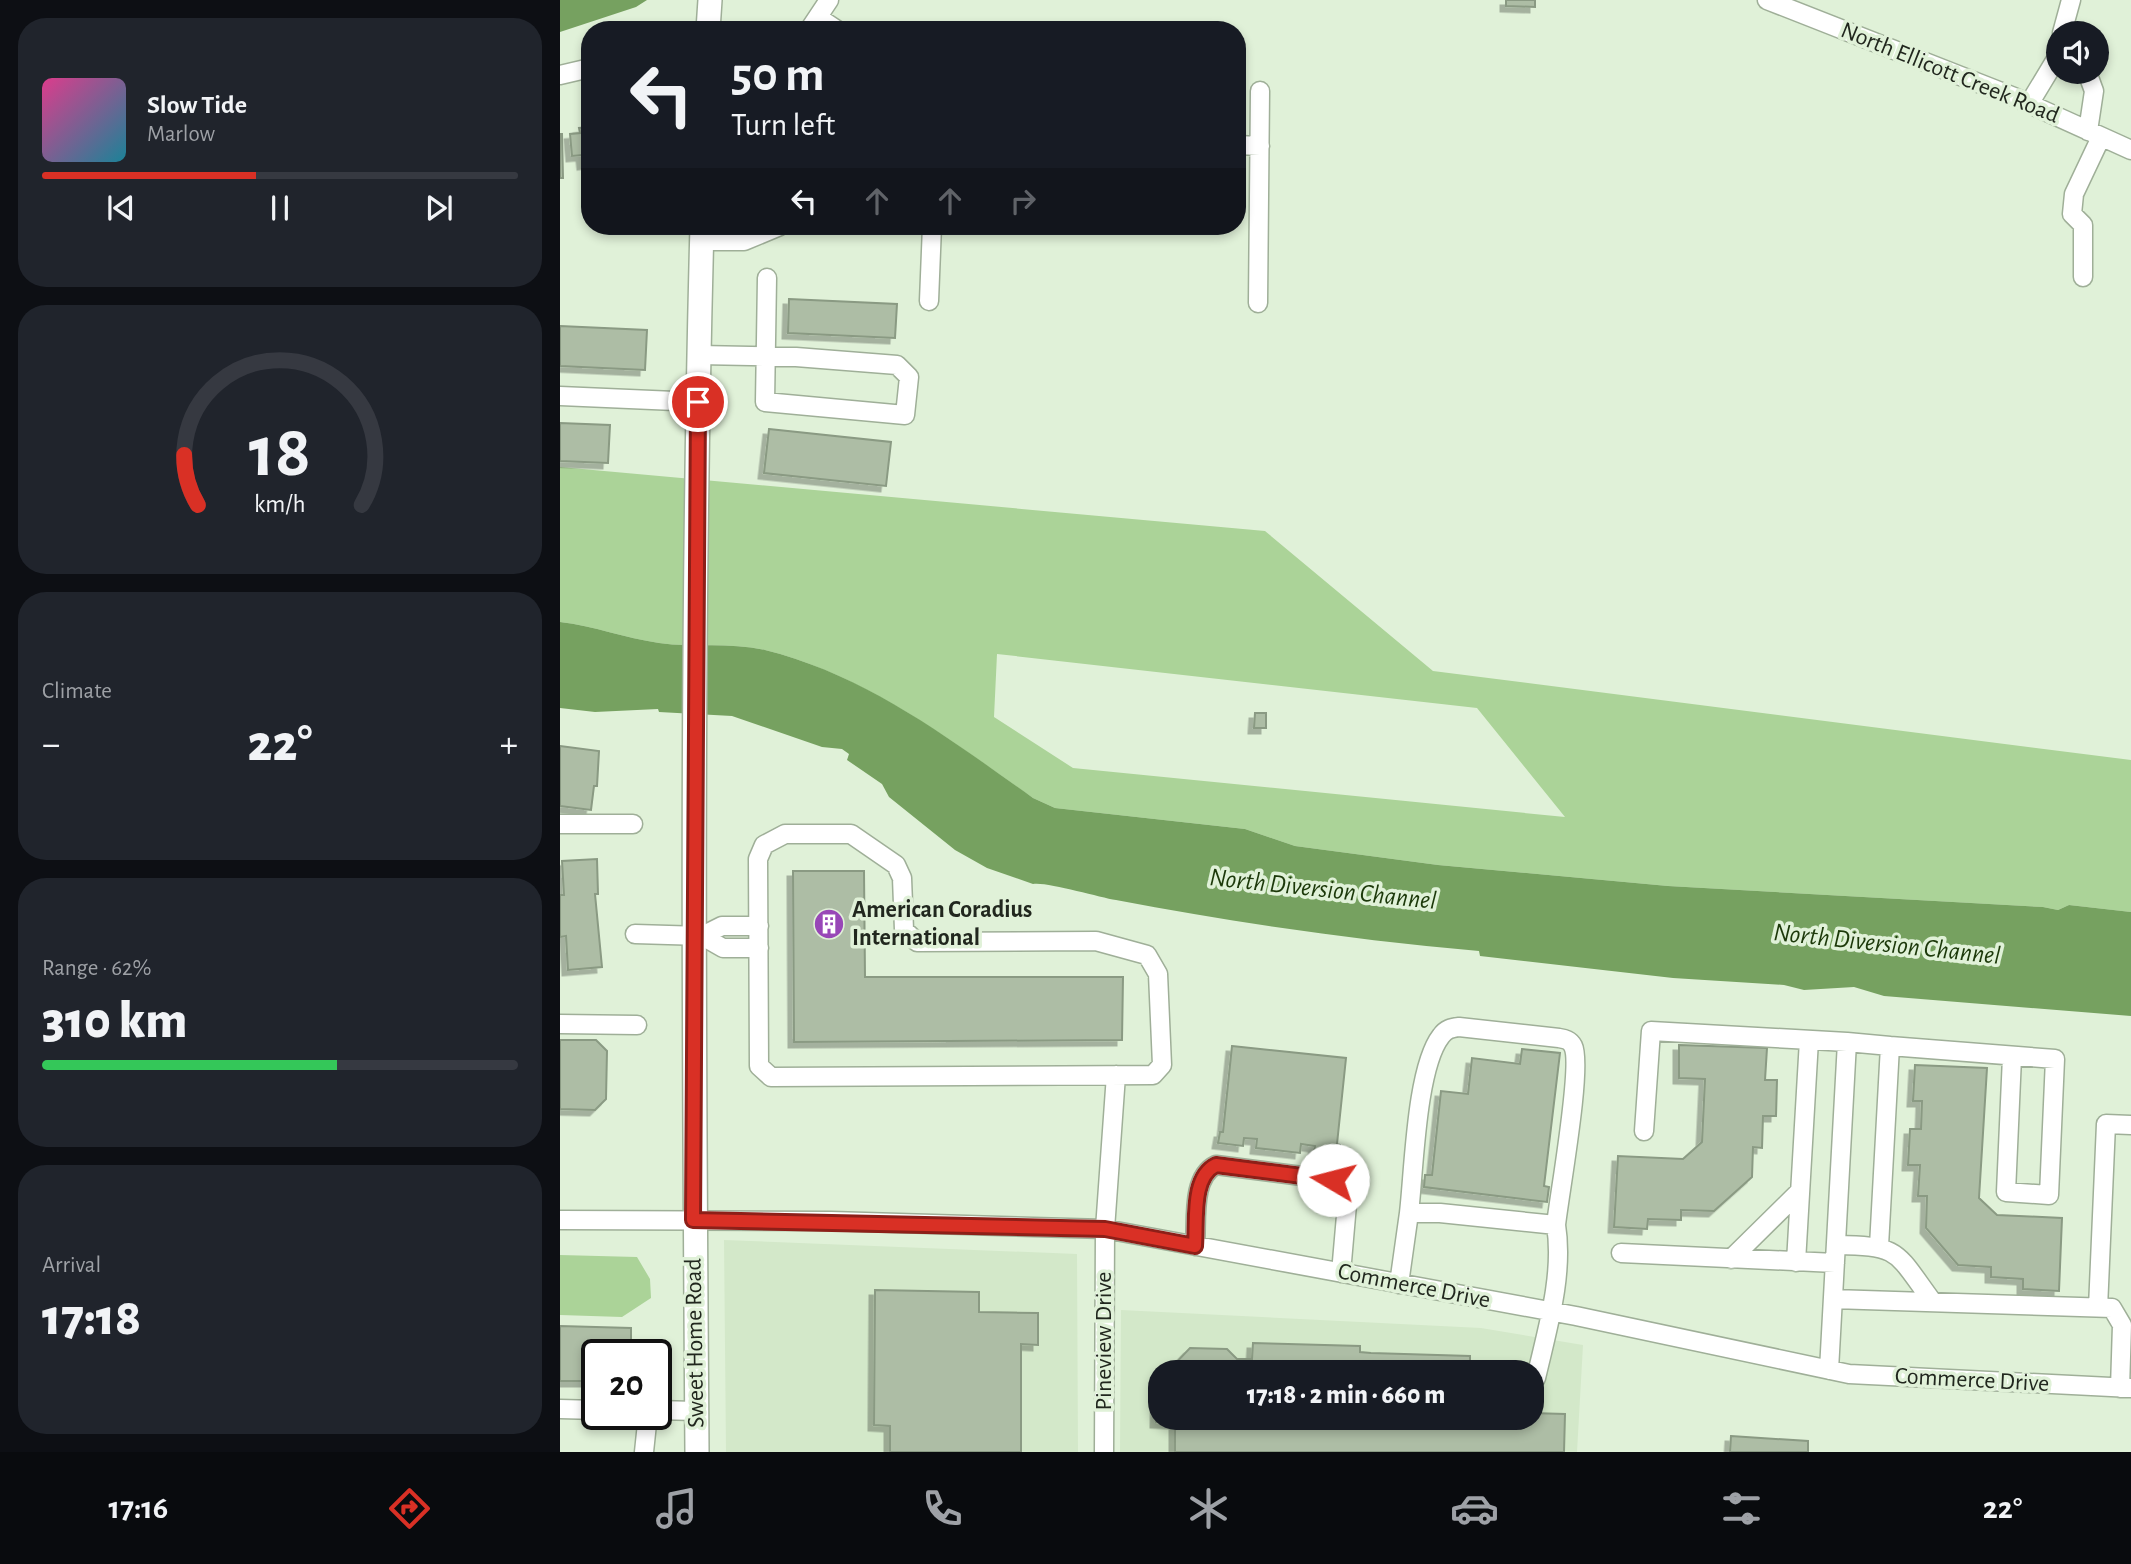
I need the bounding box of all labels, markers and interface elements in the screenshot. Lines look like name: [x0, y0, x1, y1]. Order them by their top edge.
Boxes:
street label: North Ellicott Creek Road: [1837, 18, 2063, 128]
map controls: [2046, 21, 2109, 84]
button: sound: [2046, 21, 2109, 84]
icon: left: [616, 49, 707, 140]
text: 50 m: [731, 51, 825, 100]
text: Slow Tide: [147, 92, 247, 118]
text: Turn left: [731, 109, 835, 141]
text: Marlow: [147, 123, 215, 146]
icon: left: [785, 182, 823, 220]
icon: ahead: [858, 182, 896, 220]
icon: ahead: [931, 182, 969, 220]
icon: right: [1004, 182, 1042, 220]
icon: previous: [102, 189, 140, 227]
icon: pause: [261, 189, 299, 227]
icon: next: [420, 189, 458, 227]
pin: [668, 372, 728, 432]
icon: arrive: [679, 383, 717, 421]
text: 18: [249, 418, 311, 491]
text: km/h: [254, 492, 306, 517]
text: Climate: [42, 680, 112, 703]
text: 22°: [247, 718, 313, 770]
text: −: [42, 726, 60, 764]
text: +: [500, 726, 518, 764]
water label: North Diversion Channel: [1208, 864, 1438, 914]
place label: American Coradius International: [852, 898, 1032, 950]
building icon: American Coradius International: [812, 907, 846, 941]
water label: North Diversion Channel: [1772, 919, 2002, 969]
text: Range · 62%: [42, 957, 151, 980]
text: 310 km: [42, 995, 187, 1047]
position arrow: [1296, 1143, 1370, 1217]
text: Arrival: [42, 1254, 101, 1277]
street label: Sweet Home Road: [682, 1258, 708, 1428]
street label: Commerce Drive: [1336, 1259, 1492, 1313]
street label: Pineview Drive: [1092, 1272, 1116, 1410]
text: 17:18: [42, 1292, 141, 1344]
speed limit sign: 20: [581, 1339, 672, 1430]
street label: Commerce Drive: [1894, 1364, 2050, 1396]
text: 17:18 · 2 min · 660 m: [1247, 1382, 1445, 1408]
icon: directions: [385, 1484, 434, 1533]
icon: music: [652, 1484, 701, 1533]
icon: phone: [918, 1484, 967, 1533]
icon: climate: [1184, 1484, 1233, 1533]
icon: car: [1450, 1484, 1499, 1533]
icon: filters: [1717, 1484, 1766, 1533]
text: 17:16: [109, 1492, 168, 1524]
text: 22°: [1983, 1492, 2022, 1524]

